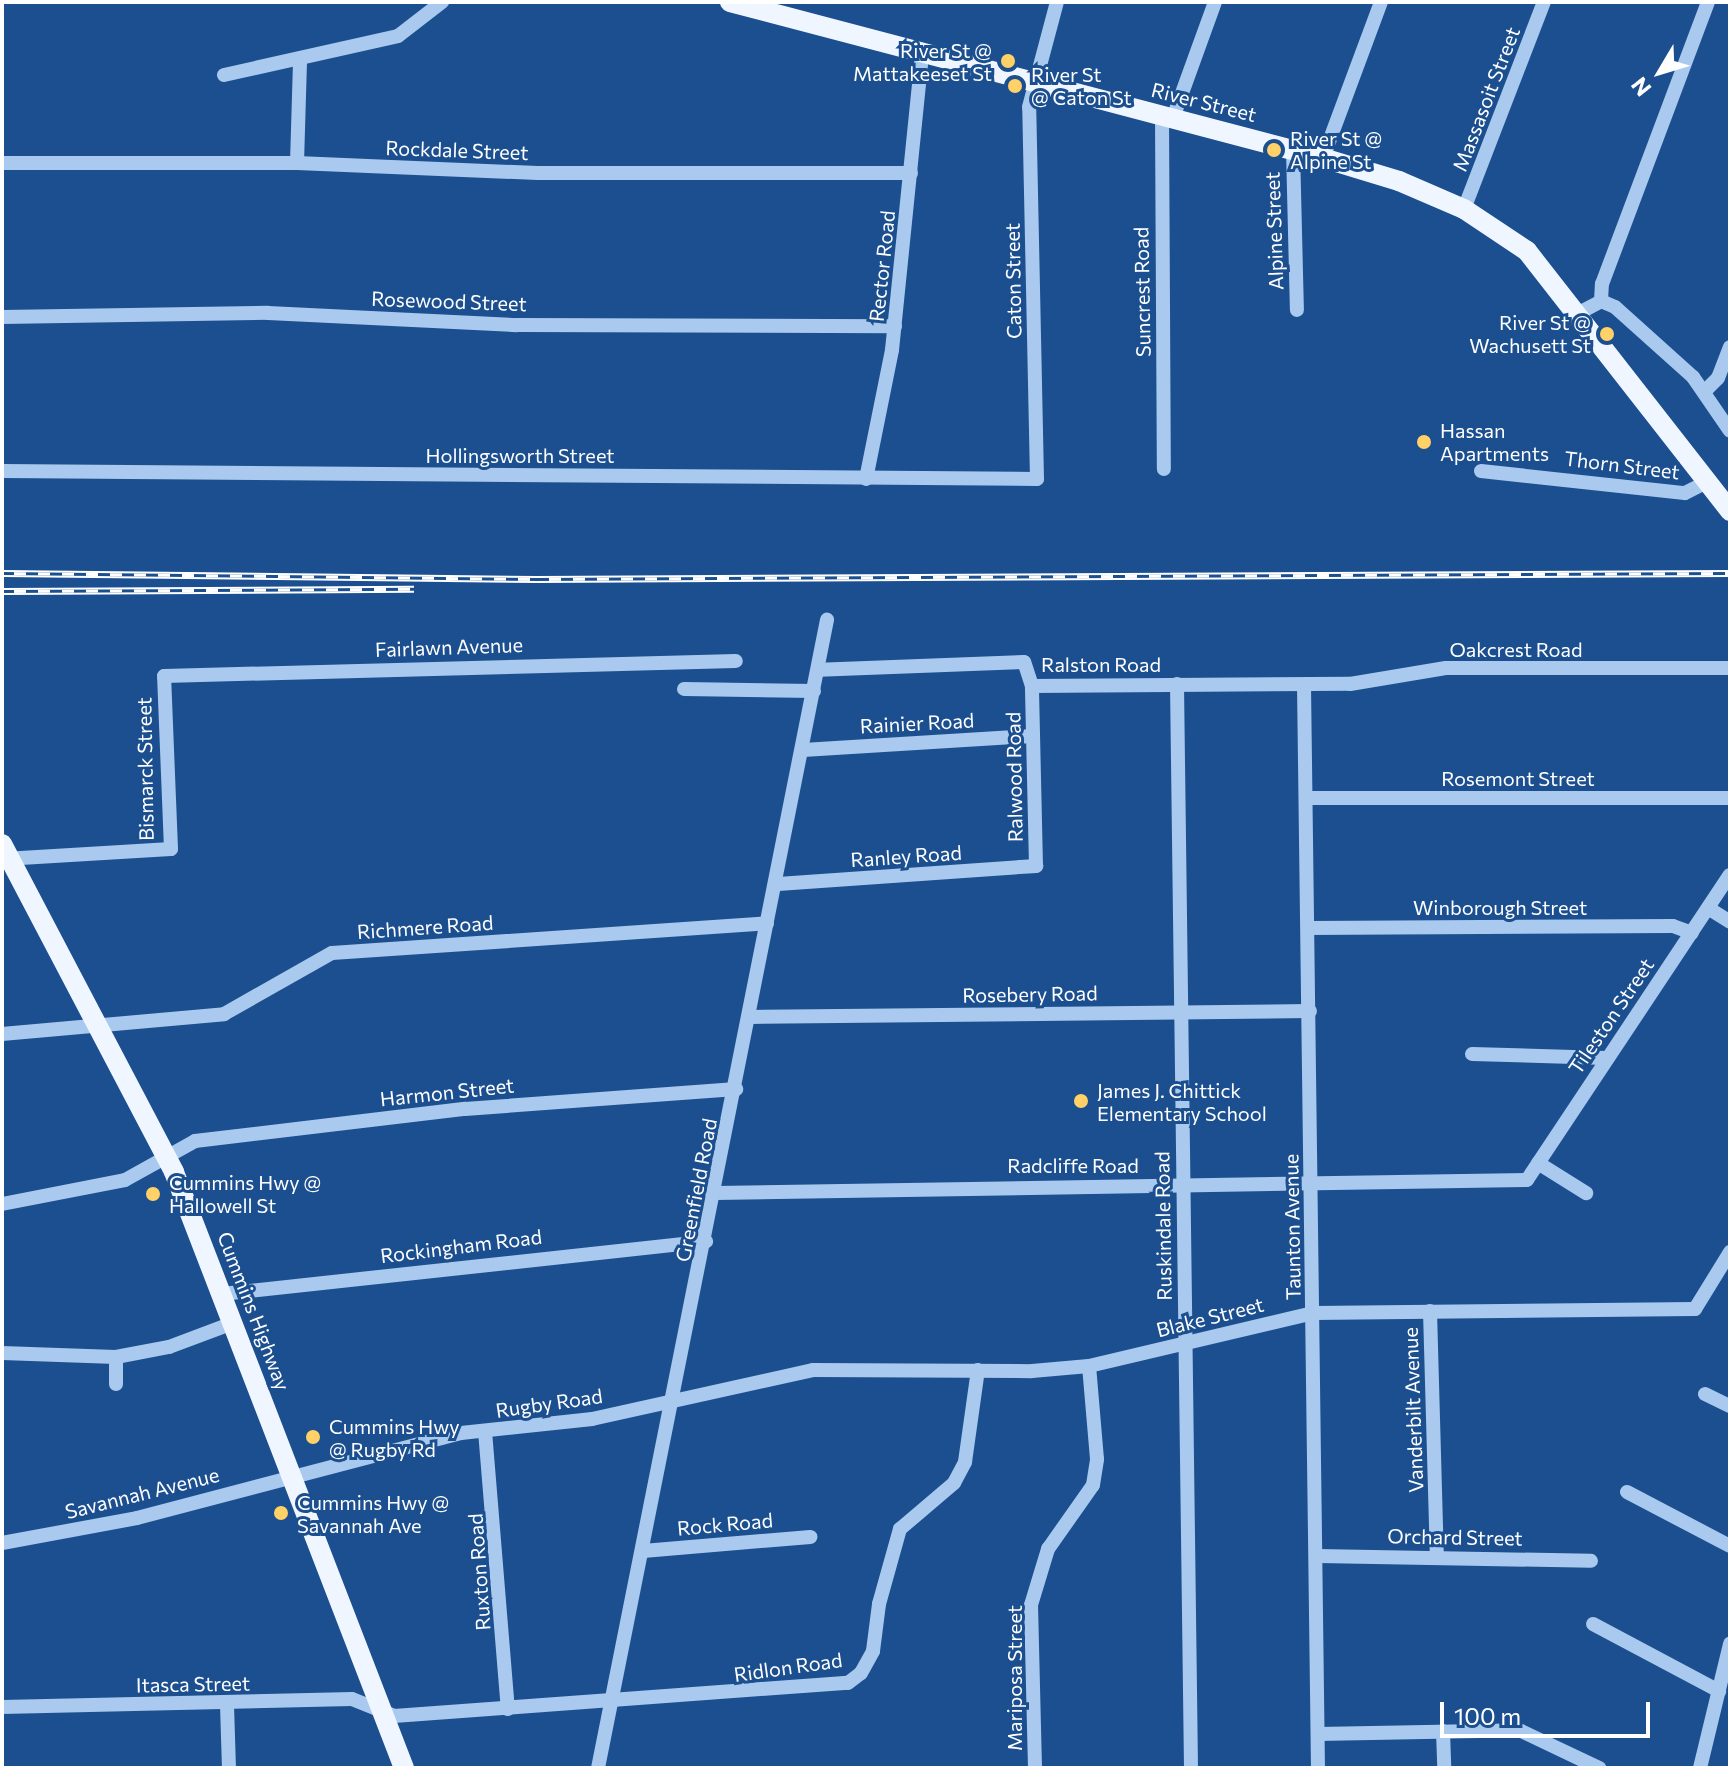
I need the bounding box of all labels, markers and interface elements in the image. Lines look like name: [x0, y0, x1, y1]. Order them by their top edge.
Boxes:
street label: Massasoit Street: [1447, 23, 1525, 175]
north arrow: [1620, 32, 1700, 112]
place label: River St @ Mattakeeset St: [853, 38, 992, 85]
marker: River St @ Mattakeeset St: [999, 52, 1017, 70]
place label: River St @ Caton St: [1031, 62, 1132, 109]
text: N: [1625, 72, 1656, 102]
marker: River St @ Caton St: [1006, 77, 1024, 95]
street label: River Street: [1149, 77, 1259, 127]
place label: River St @ Alpine St: [1290, 126, 1382, 173]
street label: Rockdale Street: [385, 136, 529, 164]
marker: River St @ Alpine St: [1265, 141, 1283, 159]
street label: Alpine Street: [1260, 172, 1288, 290]
street label: Rector Road: [864, 209, 900, 323]
street label: Caton Street: [1000, 223, 1026, 339]
street label: Suncrest Road: [1129, 227, 1155, 357]
street label: Rosewood Street: [371, 286, 527, 316]
place label: River St @ Wachusett St: [1469, 310, 1591, 357]
marker: River St @ Wachusett St: [1598, 325, 1616, 343]
place label: Hassan Apartments: [1440, 418, 1549, 465]
marker: Hassan Apartments: [1415, 433, 1433, 451]
street label: Hollingsworth Street: [425, 443, 615, 467]
street label: Thorn Street: [1563, 446, 1681, 484]
street label: Fairlawn Avenue: [375, 632, 523, 662]
street label: Oakcrest Road: [1449, 637, 1583, 661]
street label: Ralston Road: [1041, 652, 1161, 676]
street label: Bismarck Street: [132, 697, 158, 841]
street label: Rainier Road: [859, 708, 975, 738]
street label: Ralwood Road: [1001, 712, 1027, 842]
street label: Rosemont Street: [1441, 766, 1595, 790]
street label: Ranley Road: [850, 840, 962, 872]
street label: Winborough Street: [1413, 895, 1587, 919]
street label: Richmere Road: [356, 910, 494, 944]
street label: Tileston Street: [1563, 954, 1659, 1078]
street label: Rosebery Road: [962, 981, 1098, 1007]
street label: Harmon Street: [379, 1073, 515, 1111]
place label: James J. Chittick Elementary School: [1097, 1078, 1267, 1125]
marker: James J. Chittick Elementary School: [1072, 1092, 1090, 1110]
street label: Greenfield Road: [670, 1116, 722, 1264]
street label: Ruskindale Road: [1150, 1151, 1176, 1301]
street label: Radcliffe Road: [1007, 1153, 1139, 1177]
street label: Taunton Avenue: [1279, 1154, 1305, 1300]
place label: Cummins Hwy @ Hallowell St: [169, 1170, 321, 1217]
marker: Cummins Hwy @ Hallowell St: [144, 1185, 162, 1203]
street label: Rockingham Road: [379, 1224, 543, 1268]
street label: Cummins Highway: [213, 1228, 295, 1394]
street label: Blake Street: [1154, 1292, 1266, 1342]
street label: Vanderbilt Avenue: [1398, 1327, 1428, 1493]
street label: Rugby Road: [494, 1384, 604, 1422]
place label: Cummins Hwy @ Rugby Rd: [329, 1414, 460, 1461]
marker: Cummins Hwy @ Rugby Rd: [304, 1428, 322, 1446]
street label: Savannah Avenue: [63, 1462, 221, 1524]
place label: Cummins Hwy @ Savannah Ave: [297, 1490, 449, 1537]
marker: Cummins Hwy @ Savannah Ave: [272, 1504, 290, 1522]
street label: Rock Road: [676, 1508, 774, 1540]
street label: Ruxton Road: [463, 1513, 495, 1631]
street label: Orchard Street: [1387, 1524, 1523, 1550]
street label: Mariposa Street: [1002, 1605, 1026, 1751]
street label: Ridlon Road: [732, 1648, 844, 1686]
street label: Itasca Street: [136, 1671, 250, 1697]
scale bar: [1444, 1686, 1654, 1736]
text: 100 m: [1454, 1701, 1521, 1730]

